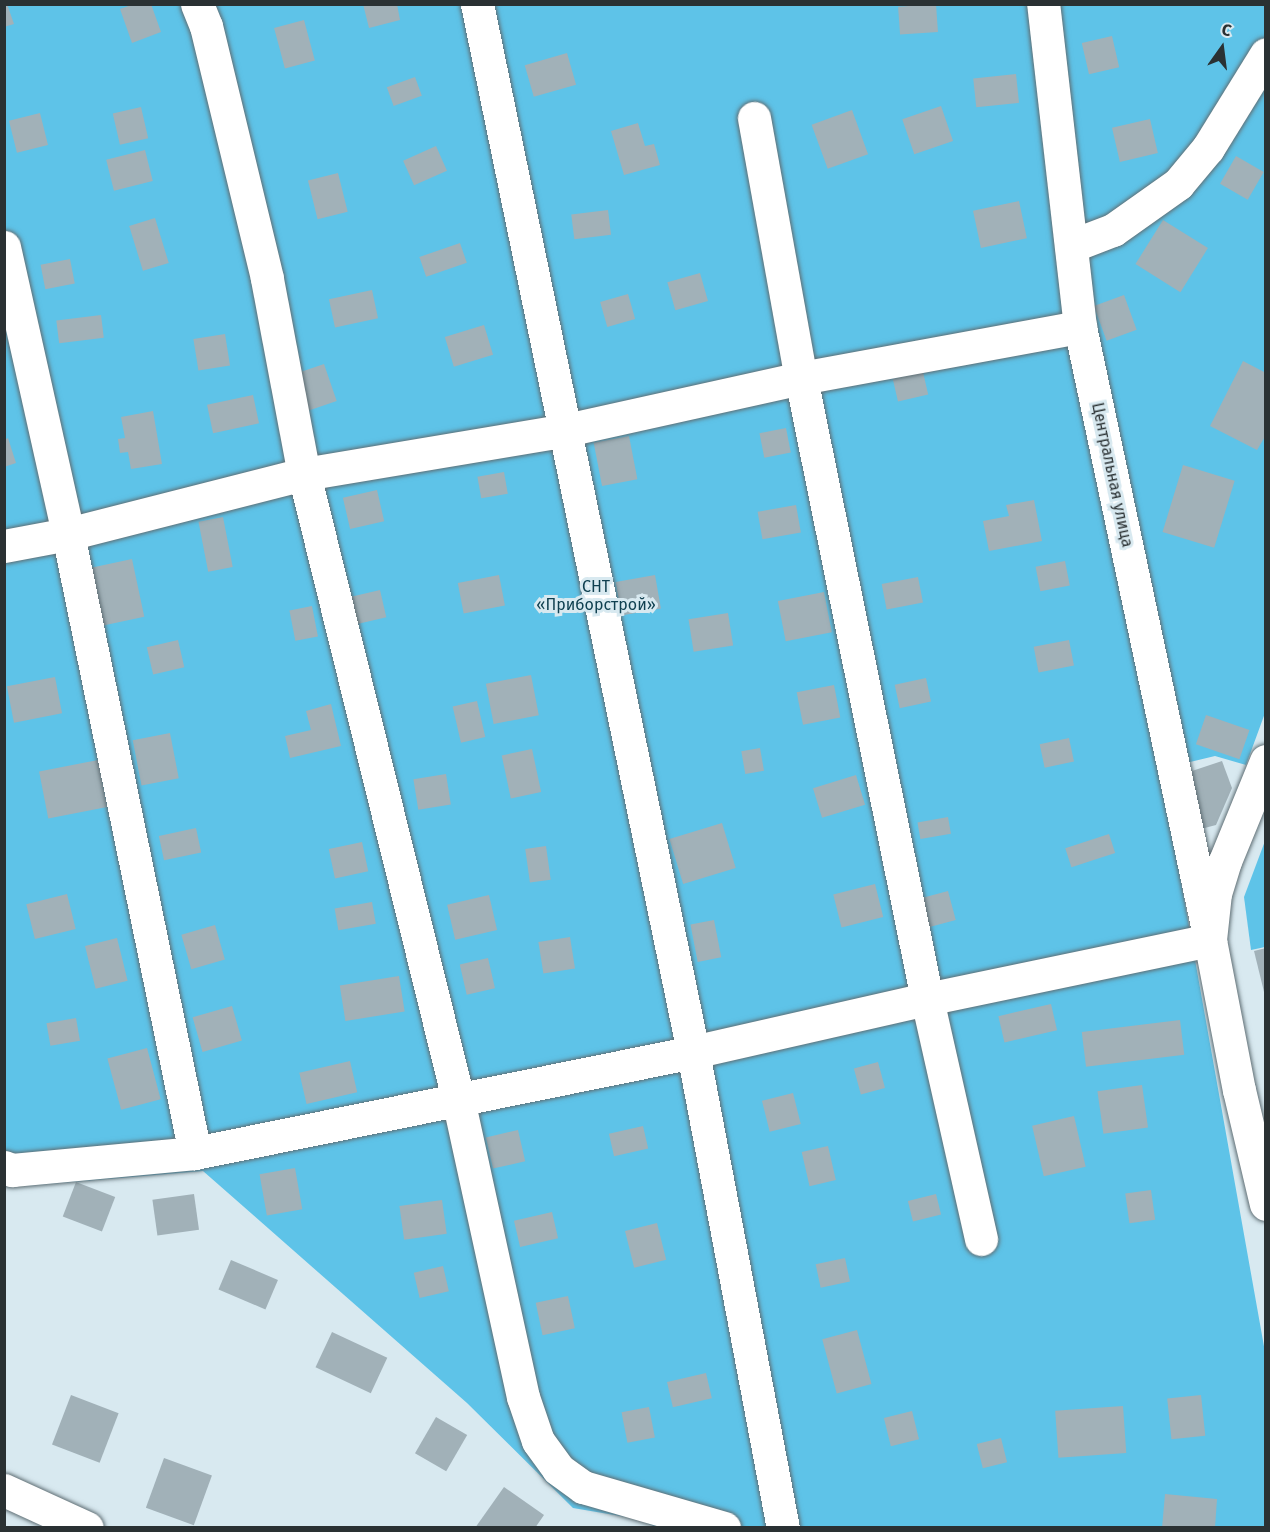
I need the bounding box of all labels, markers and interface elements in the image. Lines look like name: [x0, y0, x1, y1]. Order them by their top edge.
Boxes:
north arrow: [1192, 18, 1252, 78]
text: С: [1220, 20, 1233, 40]
street label: Центральная улица: [1087, 401, 1137, 549]
park label: СНТ «Приборстрой»: [536, 577, 656, 615]

